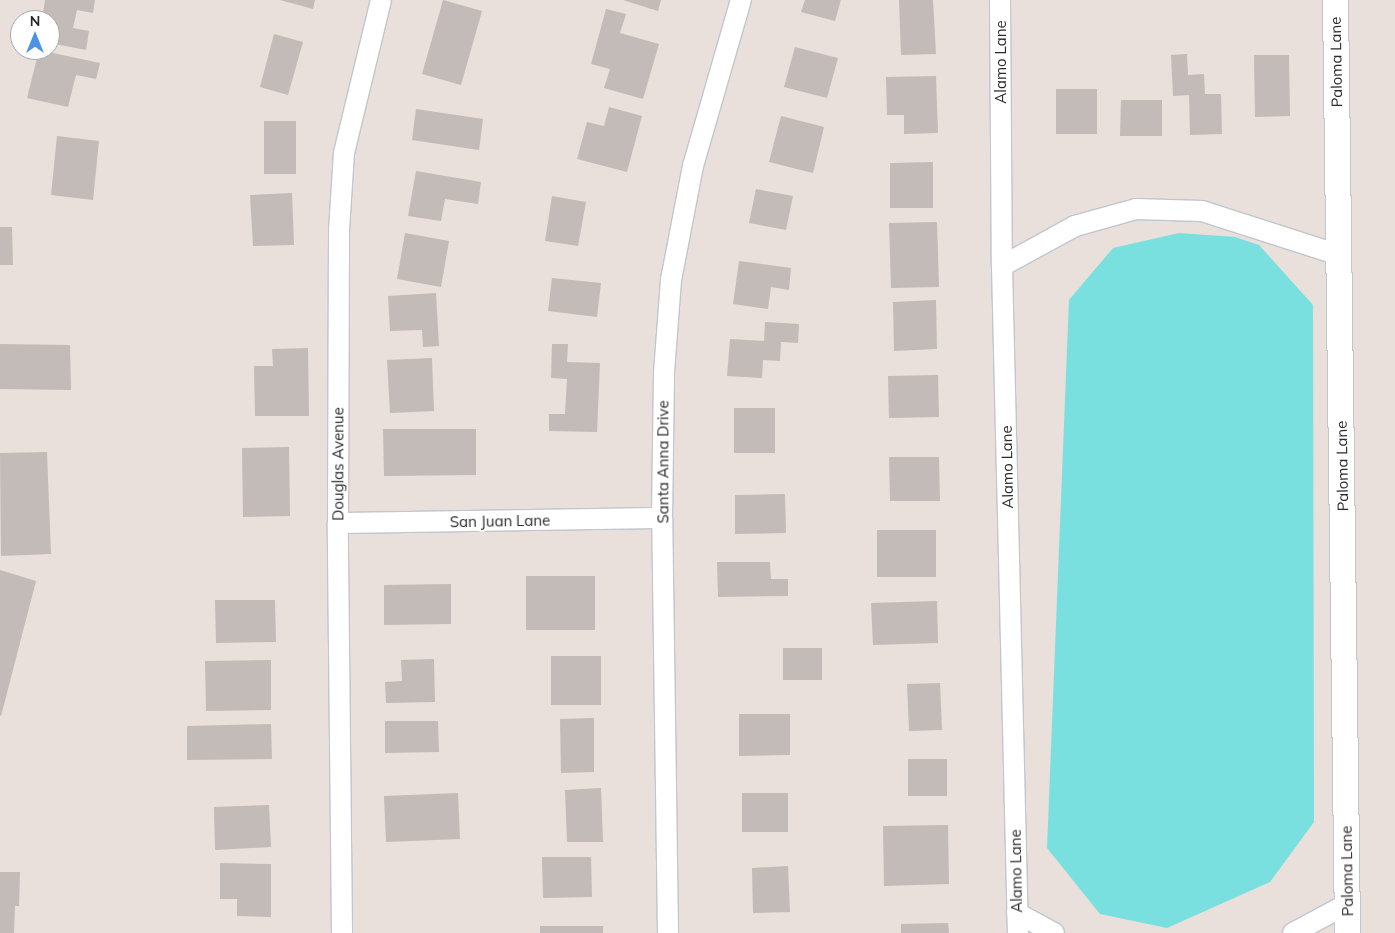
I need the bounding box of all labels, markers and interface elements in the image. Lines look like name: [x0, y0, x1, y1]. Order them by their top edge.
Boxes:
north arrow: [10, 10, 60, 60]
text: N: [30, 12, 40, 30]
street label: Paloma Lane: [1326, 16, 1346, 108]
street label: Alamo Lane: [992, 20, 1010, 104]
street label: Santa Anna Drive: [654, 400, 672, 524]
street label: Douglas Avenue: [329, 407, 347, 521]
street label: Paloma Lane: [1332, 420, 1352, 512]
street label: Alamo Lane: [997, 425, 1017, 509]
street label: San Juan Lane: [450, 511, 550, 531]
street label: Paloma Lane: [1337, 825, 1357, 917]
street label: Alamo Lane: [1006, 829, 1026, 913]

